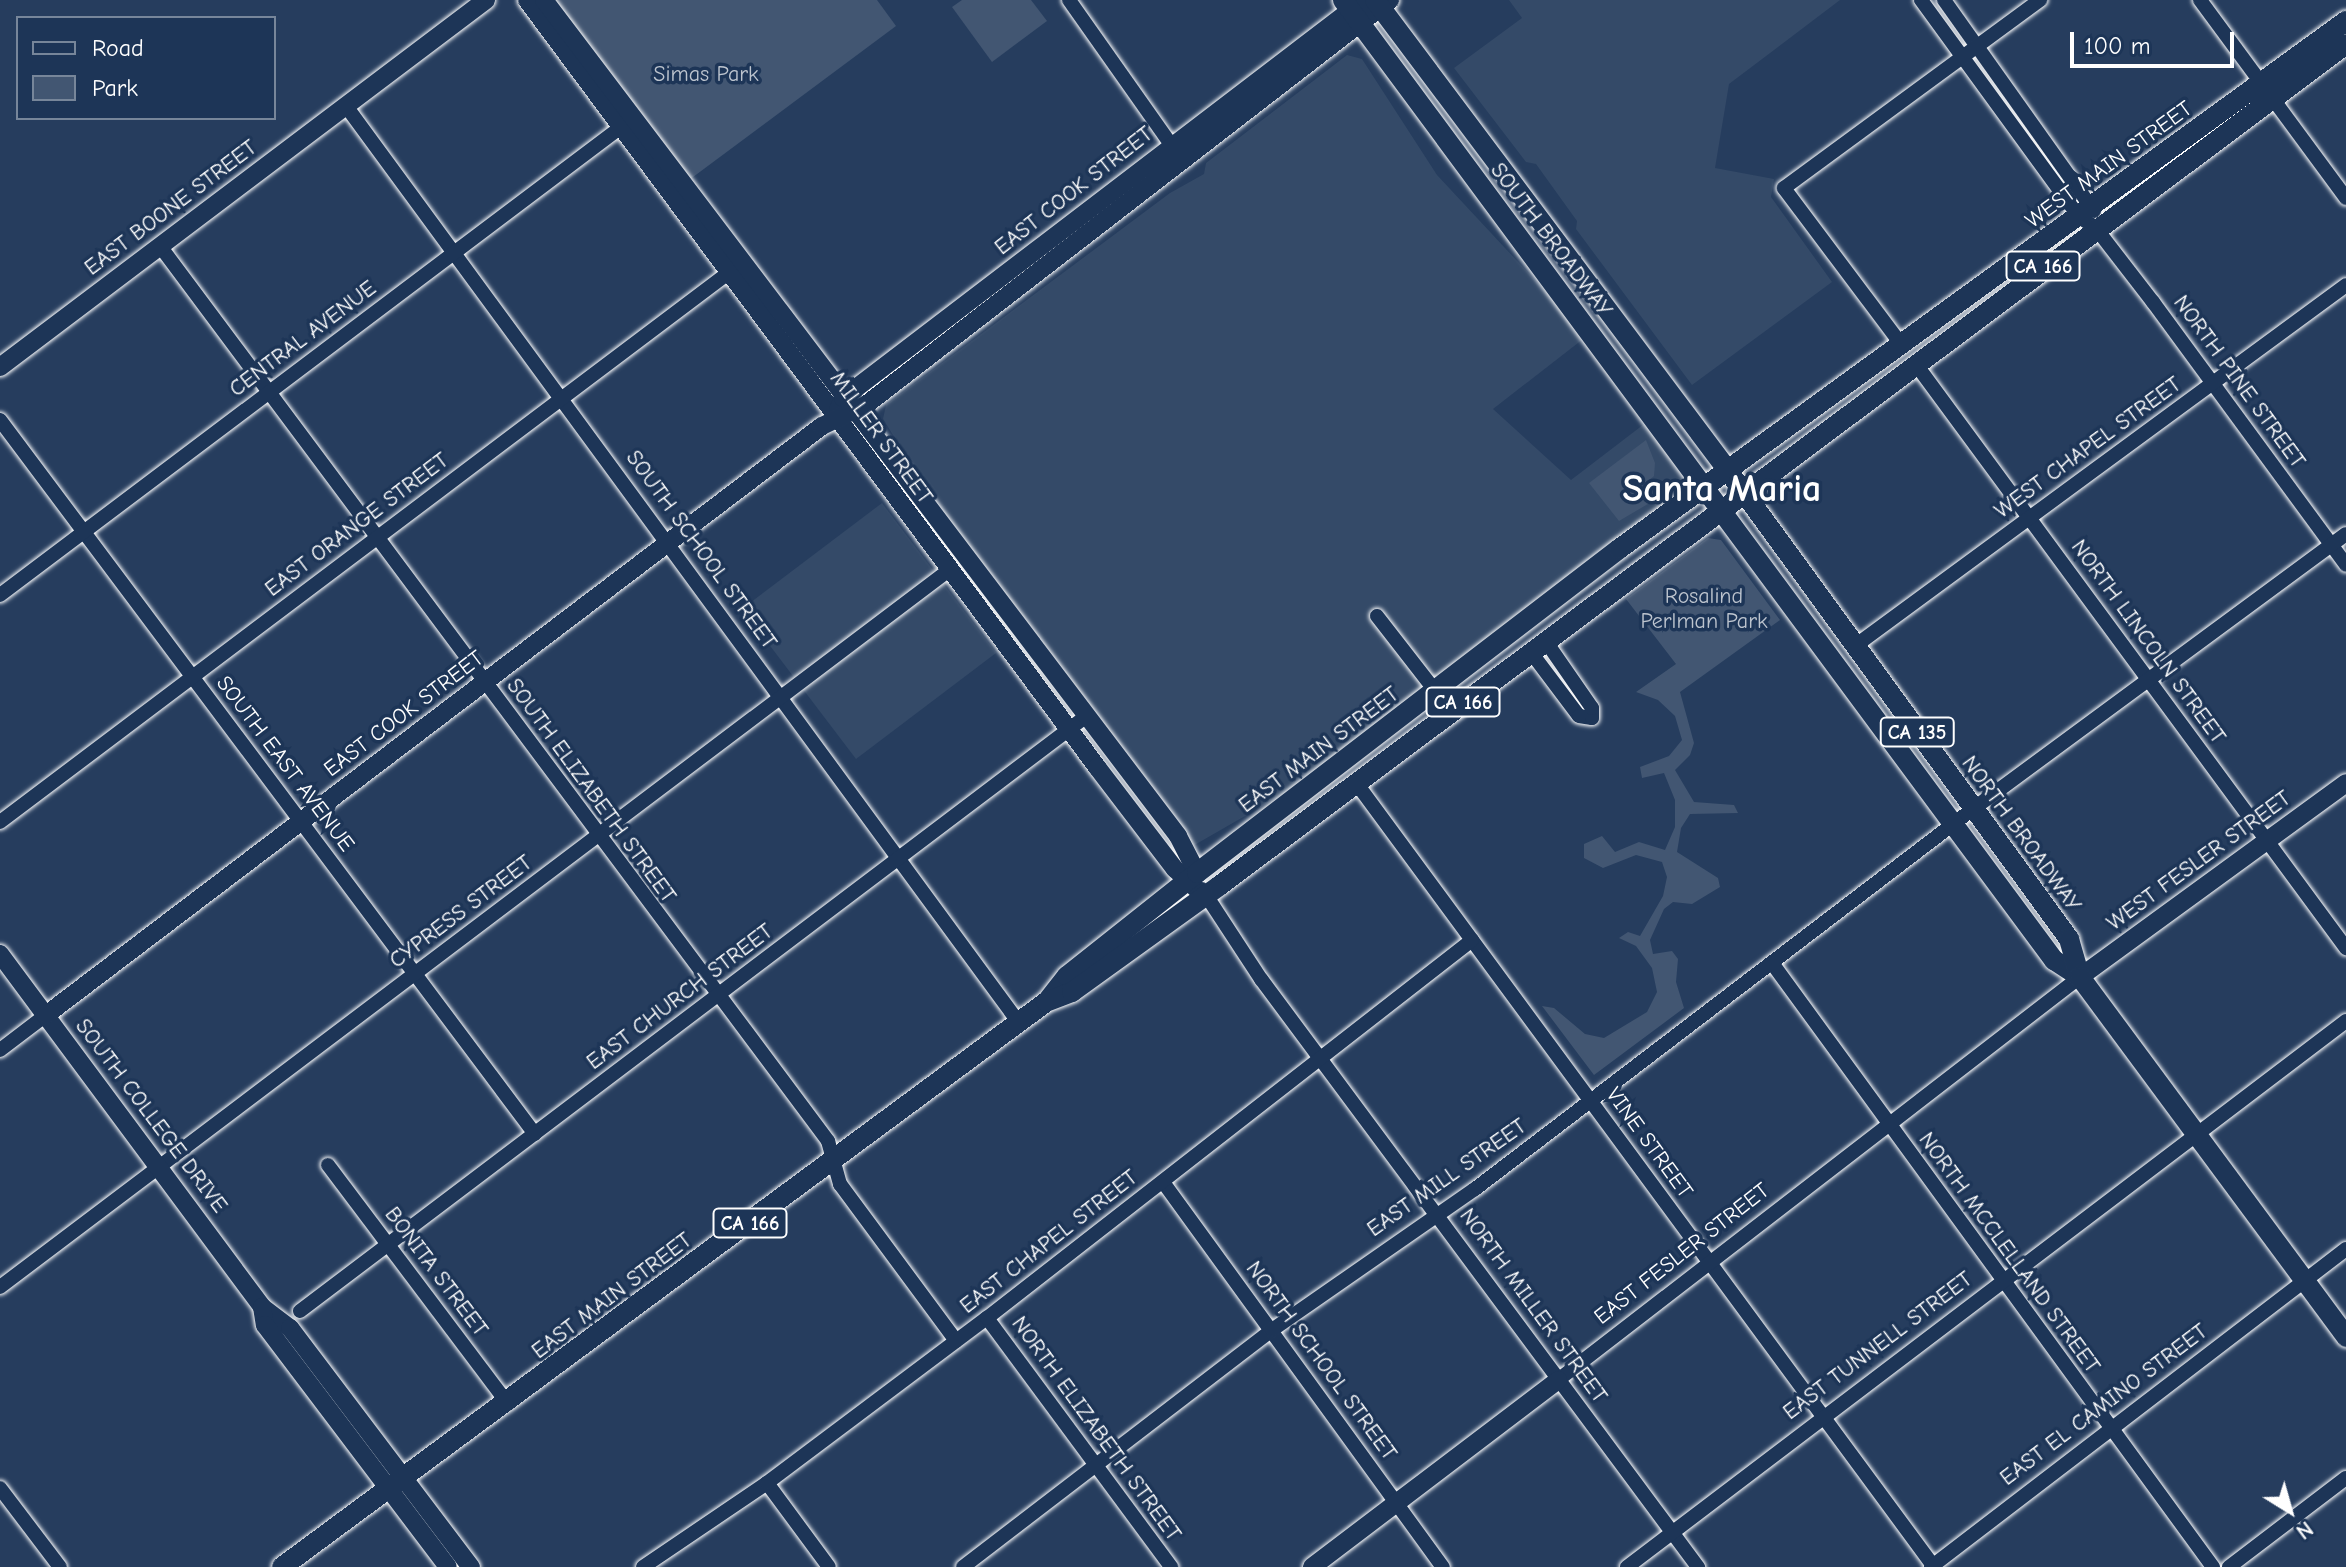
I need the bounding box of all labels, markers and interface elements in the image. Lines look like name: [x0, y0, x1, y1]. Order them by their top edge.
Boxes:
legend: [16, 16, 276, 120]
scale bar: [2074, 16, 2238, 66]
text: 100 m: [2084, 32, 2151, 60]
text: Road: [92, 34, 144, 62]
park label: Simas Park: [653, 62, 759, 88]
text: Park: [92, 74, 138, 102]
street label: WEST MAIN STREET: [2020, 96, 2198, 234]
street label: EAST COOK STREET: [990, 121, 1158, 261]
street label: EAST BOONE STREET: [80, 135, 262, 281]
street label: SOUTH BROADWAY: [1485, 158, 1617, 322]
road number: CA 166: [2005, 250, 2081, 282]
street label: CENTRAL AVENUE: [224, 275, 382, 403]
street label: NORTH PINE STREET: [2167, 290, 2311, 474]
street label: MILLER STREET: [824, 367, 938, 509]
street label: WEST CHAPEL STREET: [1990, 371, 2186, 525]
street label: SOUTH SCHOOL STREET: [620, 445, 782, 655]
street label: EAST ORANGE STREET: [260, 447, 454, 603]
district label: Santa Maria: [1623, 467, 1821, 513]
street label: NORTH LINCOLN STREET: [2065, 535, 2231, 749]
park label: Rosalind Perlman Park: [1640, 583, 1768, 634]
street label: EAST COOK STREET: [319, 645, 489, 783]
street label: SOUTH EAST AVENUE: [210, 671, 360, 857]
street label: SOUTH ELIZABETH STREET: [501, 674, 681, 908]
street label: EAST MAIN STREET: [1234, 681, 1404, 819]
road number: CA 166: [1425, 686, 1501, 718]
road number: CA 135: [1879, 716, 1955, 748]
street label: NORTH BROADWAY: [1956, 751, 2086, 917]
street label: WEST FESLER STREET: [2102, 785, 2296, 937]
street label: CYPRESS STREET: [385, 850, 537, 974]
street label: EAST CHURCH STREET: [582, 918, 778, 1076]
street label: SOUTH COLLEGE DRIVE: [69, 1014, 233, 1218]
street label: VINE STREET: [1600, 1083, 1698, 1203]
street label: EAST MILL STREET: [1362, 1113, 1532, 1243]
street label: NORTH MCCLELLAND STREET: [1913, 1127, 2105, 1379]
street label: EAST CHAPEL STREET: [955, 1165, 1143, 1319]
street label: EAST FESLER STREET: [1589, 1178, 1775, 1330]
street label: BONITA STREET: [379, 1202, 493, 1342]
street label: NORTH MILLER STREET: [1454, 1204, 1612, 1408]
road number: CA 166: [712, 1207, 788, 1239]
street label: EAST MAIN STREET: [527, 1227, 697, 1365]
street label: NORTH SCHOOL STREET: [1240, 1256, 1402, 1466]
street label: EAST TUNNELL STREET: [1778, 1266, 1978, 1426]
street label: NORTH ELIZABETH STREET: [1006, 1311, 1186, 1547]
street label: EAST EL CAMINO STREET: [1995, 1318, 2213, 1492]
north arrow: [2250, 1471, 2330, 1551]
text: N: [2291, 1515, 2318, 1545]

